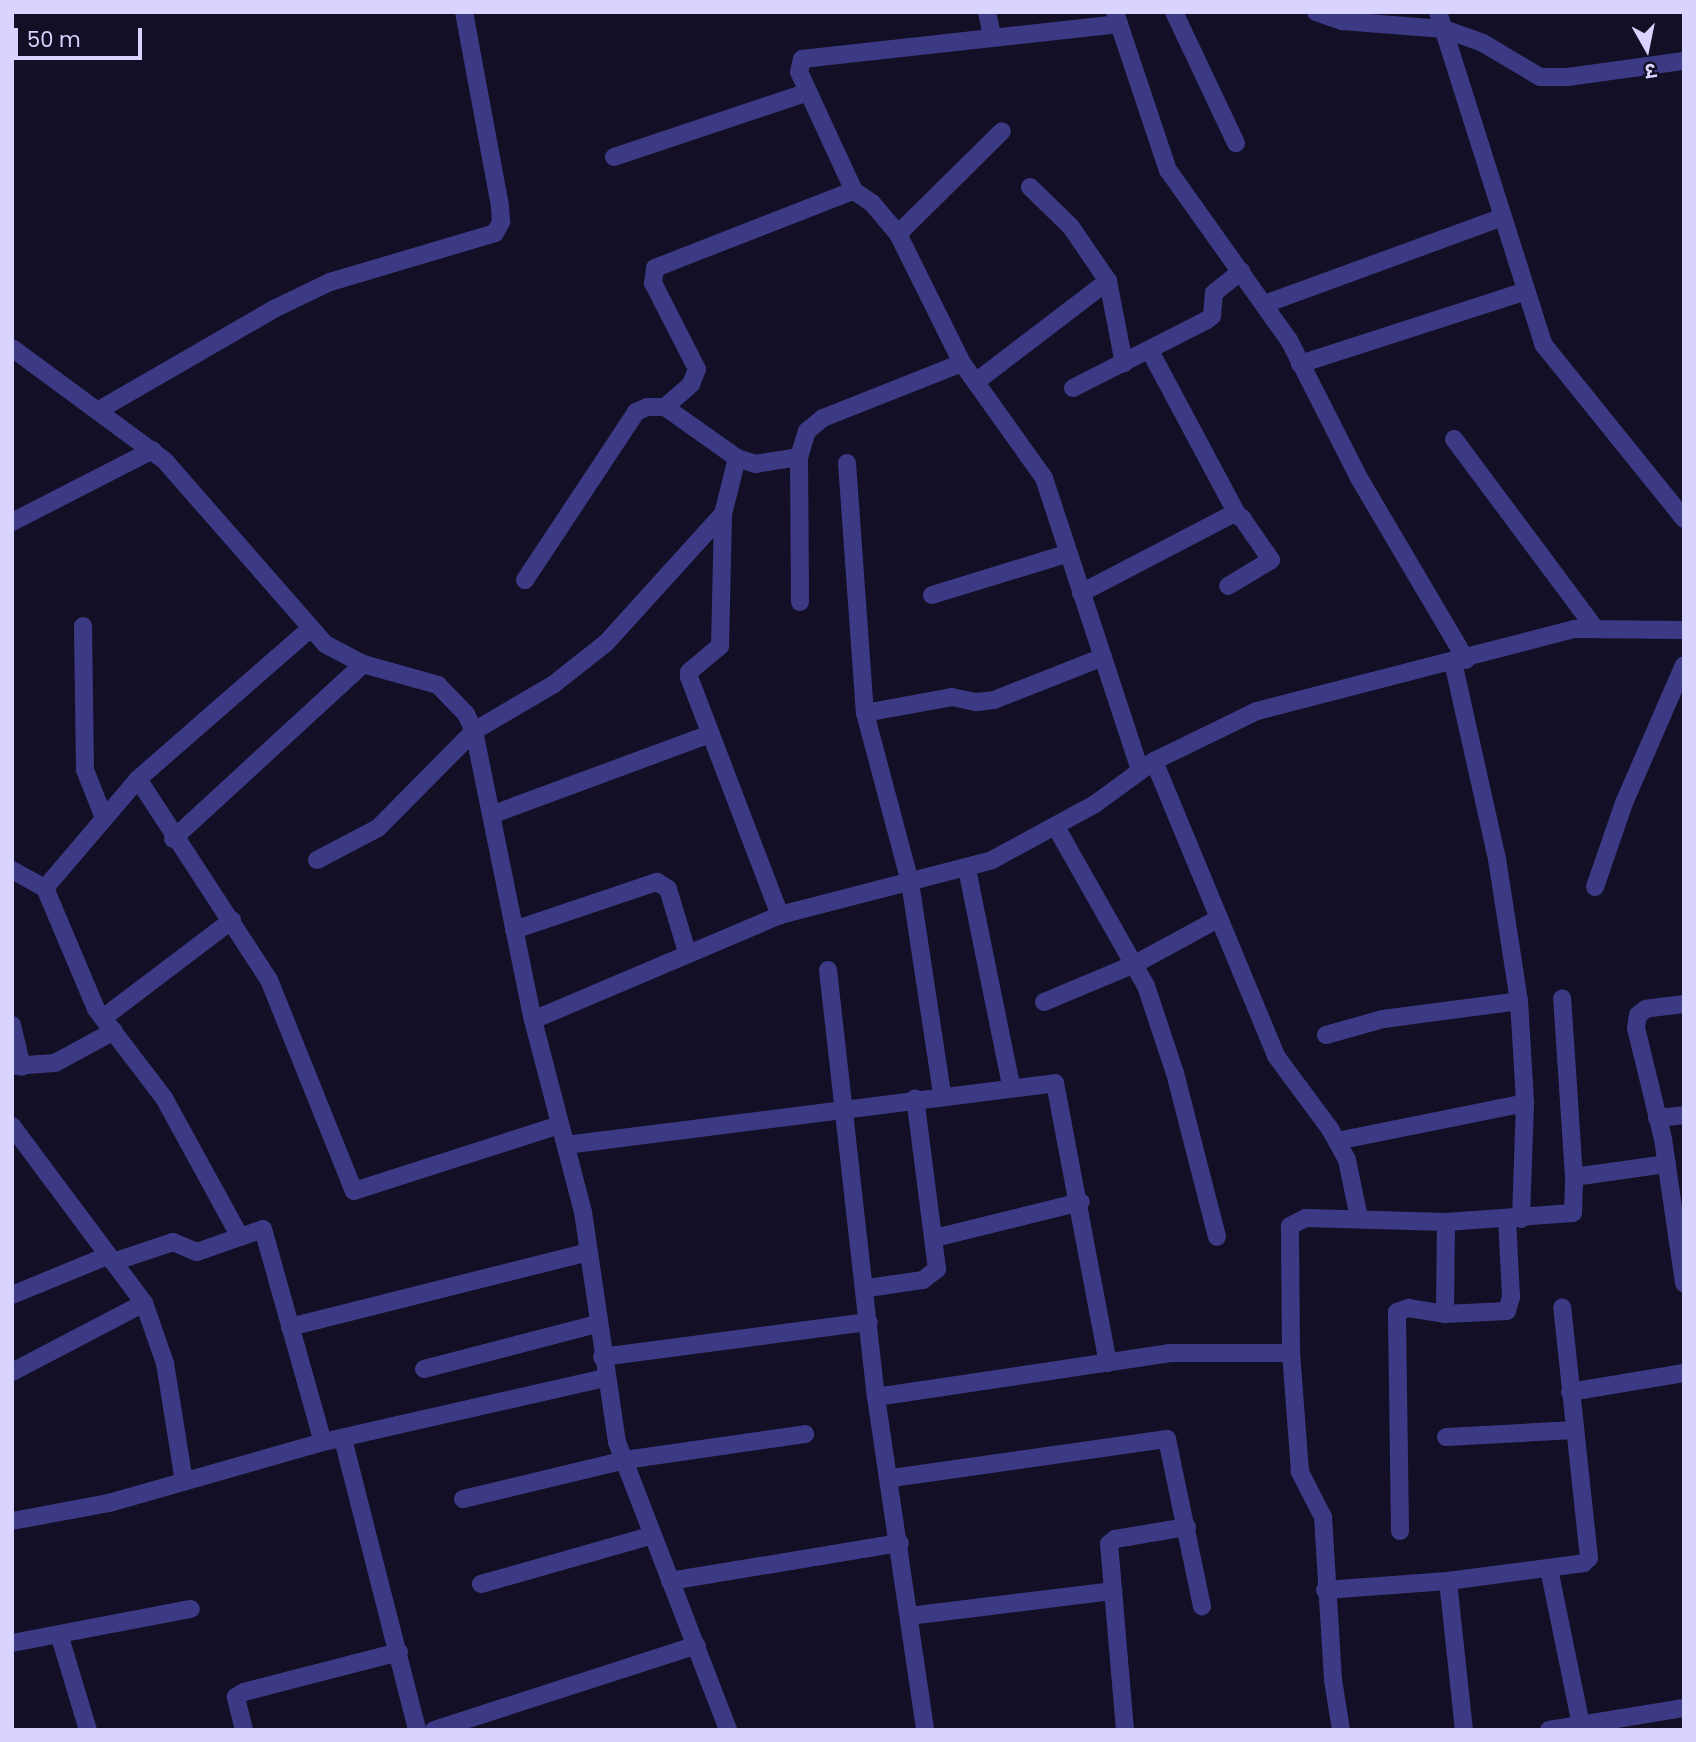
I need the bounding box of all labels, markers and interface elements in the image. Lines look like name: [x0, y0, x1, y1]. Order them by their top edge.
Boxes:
scale bar: [18, 14, 145, 58]
north arrow: [1612, 14, 1682, 84]
text: 50 m: [27, 25, 81, 54]
text: उ: [1643, 56, 1658, 84]

